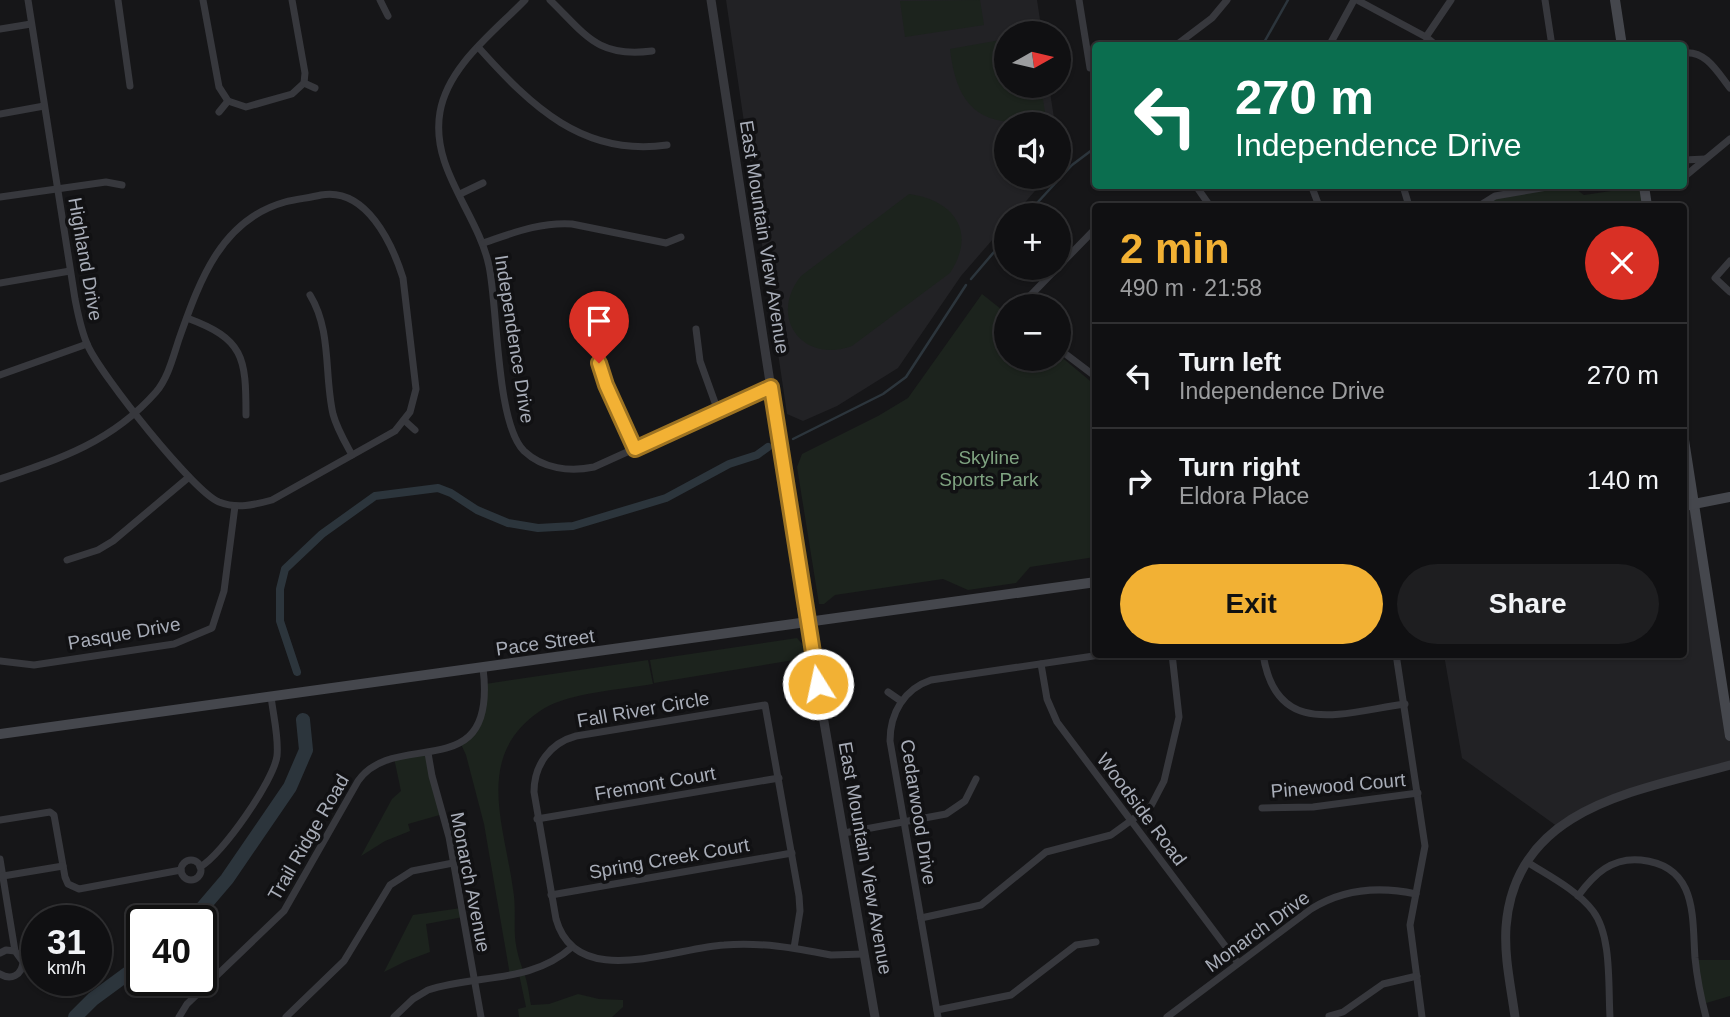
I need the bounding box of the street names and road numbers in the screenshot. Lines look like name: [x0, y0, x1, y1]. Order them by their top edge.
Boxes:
street label: East Mountain View Avenue: [736, 119, 793, 355]
street label: Highland Drive: [64, 196, 107, 322]
street label: Independence Drive: [491, 253, 538, 425]
street label: Pasque Drive: [66, 613, 182, 654]
street label: Pace Street: [494, 625, 596, 660]
street label: Fall River Circle: [575, 688, 711, 731]
street label: Cedarwood Drive: [897, 738, 940, 886]
street label: East Mountain View Avenue: [835, 740, 896, 976]
street label: Woodside Road: [1093, 749, 1191, 869]
street label: Fremont Court: [593, 762, 718, 804]
street label: Pinewood Court: [1270, 769, 1407, 802]
street label: Trail Ridge Road: [264, 771, 353, 904]
street label: Monarch Avenue: [447, 810, 494, 954]
street label: Spring Creek Court: [587, 834, 752, 883]
street label: Monarch Drive: [1201, 887, 1313, 976]

